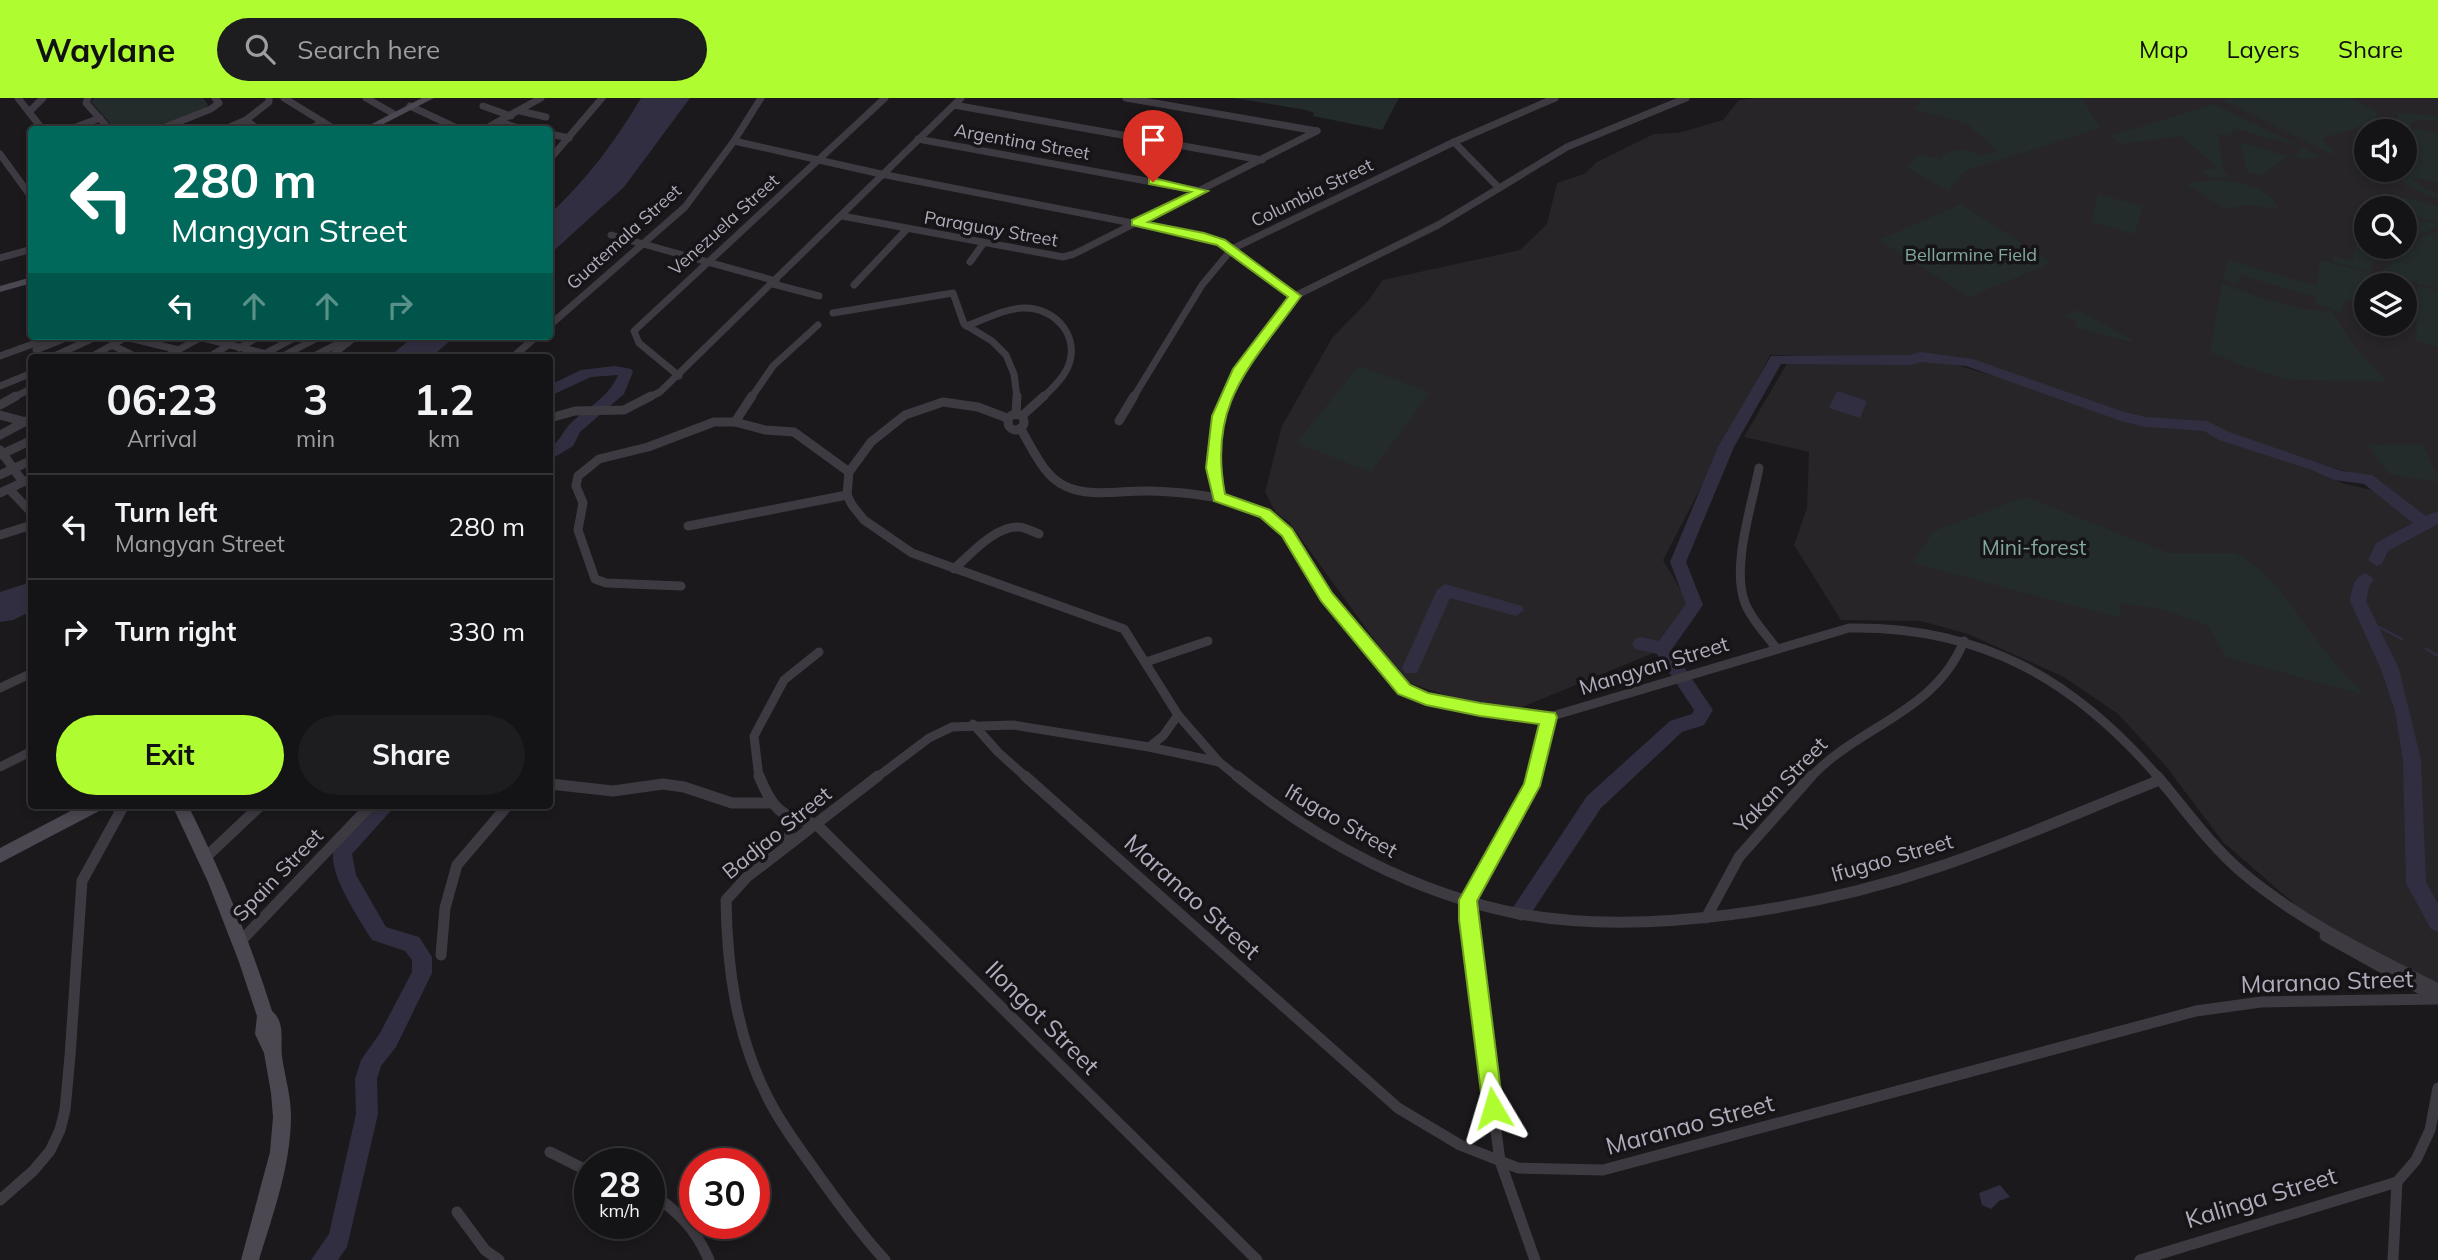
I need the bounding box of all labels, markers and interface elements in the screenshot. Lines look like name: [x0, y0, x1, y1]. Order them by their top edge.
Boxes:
search box: [217, 18, 707, 81]
text: Waylane: [35, 29, 175, 70]
icon: search: [241, 30, 279, 68]
text: Search here: [297, 33, 440, 66]
text: Map: [2139, 34, 2188, 64]
text: Layers: [2226, 34, 2300, 64]
text: Share: [2338, 34, 2403, 64]
pin: [1123, 110, 1183, 182]
street label: Argentina Street: [953, 118, 1092, 165]
map controls: [2354, 119, 2417, 336]
button: sound: [2354, 119, 2417, 182]
icon: arrive: [1134, 121, 1172, 159]
text: 280 m: [171, 149, 317, 210]
street label: Columbia Street: [1247, 153, 1377, 232]
icon: left: [56, 154, 147, 245]
street label: Venezuela Street: [664, 169, 784, 280]
street label: Guatemala Street: [562, 179, 686, 294]
button: search: [2354, 196, 2417, 259]
street label: Paraguay Street: [922, 205, 1060, 252]
text: Mangyan Street: [171, 210, 407, 250]
park label: Bellarmine Field: [1905, 243, 2037, 266]
button: layers: [2354, 273, 2417, 336]
icon: left: [162, 287, 200, 325]
icon: ahead: [235, 287, 273, 325]
icon: ahead: [308, 287, 346, 325]
icon: right: [381, 287, 419, 325]
text: 06:23: [106, 373, 218, 426]
text: 3: [303, 373, 328, 426]
text: 1.2: [414, 373, 475, 426]
text: Arrival: [127, 424, 197, 453]
text: min: [296, 424, 335, 453]
text: km: [428, 424, 460, 453]
text: Turn left: [115, 496, 217, 529]
icon: left: [56, 508, 94, 546]
text: 280 m: [449, 510, 525, 543]
text: Mangyan Street: [115, 529, 285, 558]
park label: Mini-forest: [1982, 534, 2086, 560]
icon: right: [56, 613, 94, 651]
text: Turn right: [115, 615, 236, 648]
text: 330 m: [449, 615, 525, 648]
street label: Mangyan Street: [1576, 630, 1732, 700]
button: Exit: [56, 715, 284, 795]
button: Share: [298, 715, 525, 795]
street label: Yakan Street: [1728, 731, 1832, 838]
street label: Ifugao Street: [1281, 778, 1402, 863]
street label: Badjao Street: [717, 780, 836, 884]
street label: Spain Street: [227, 822, 328, 926]
street label: Maranao Street: [1118, 827, 1267, 965]
street label: Ifugao Street: [1828, 827, 1956, 887]
street label: Ilongot Street: [979, 954, 1106, 1081]
street label: Maranao Street: [2240, 963, 2414, 999]
position arrow: [1456, 1071, 1530, 1145]
street label: Maranao Street: [1602, 1087, 1777, 1161]
speed limit sign: 30: [679, 1148, 770, 1239]
street label: Kalinga Street: [2181, 1160, 2340, 1234]
text: 28: [598, 1162, 641, 1206]
text: km/h: [599, 1199, 640, 1222]

